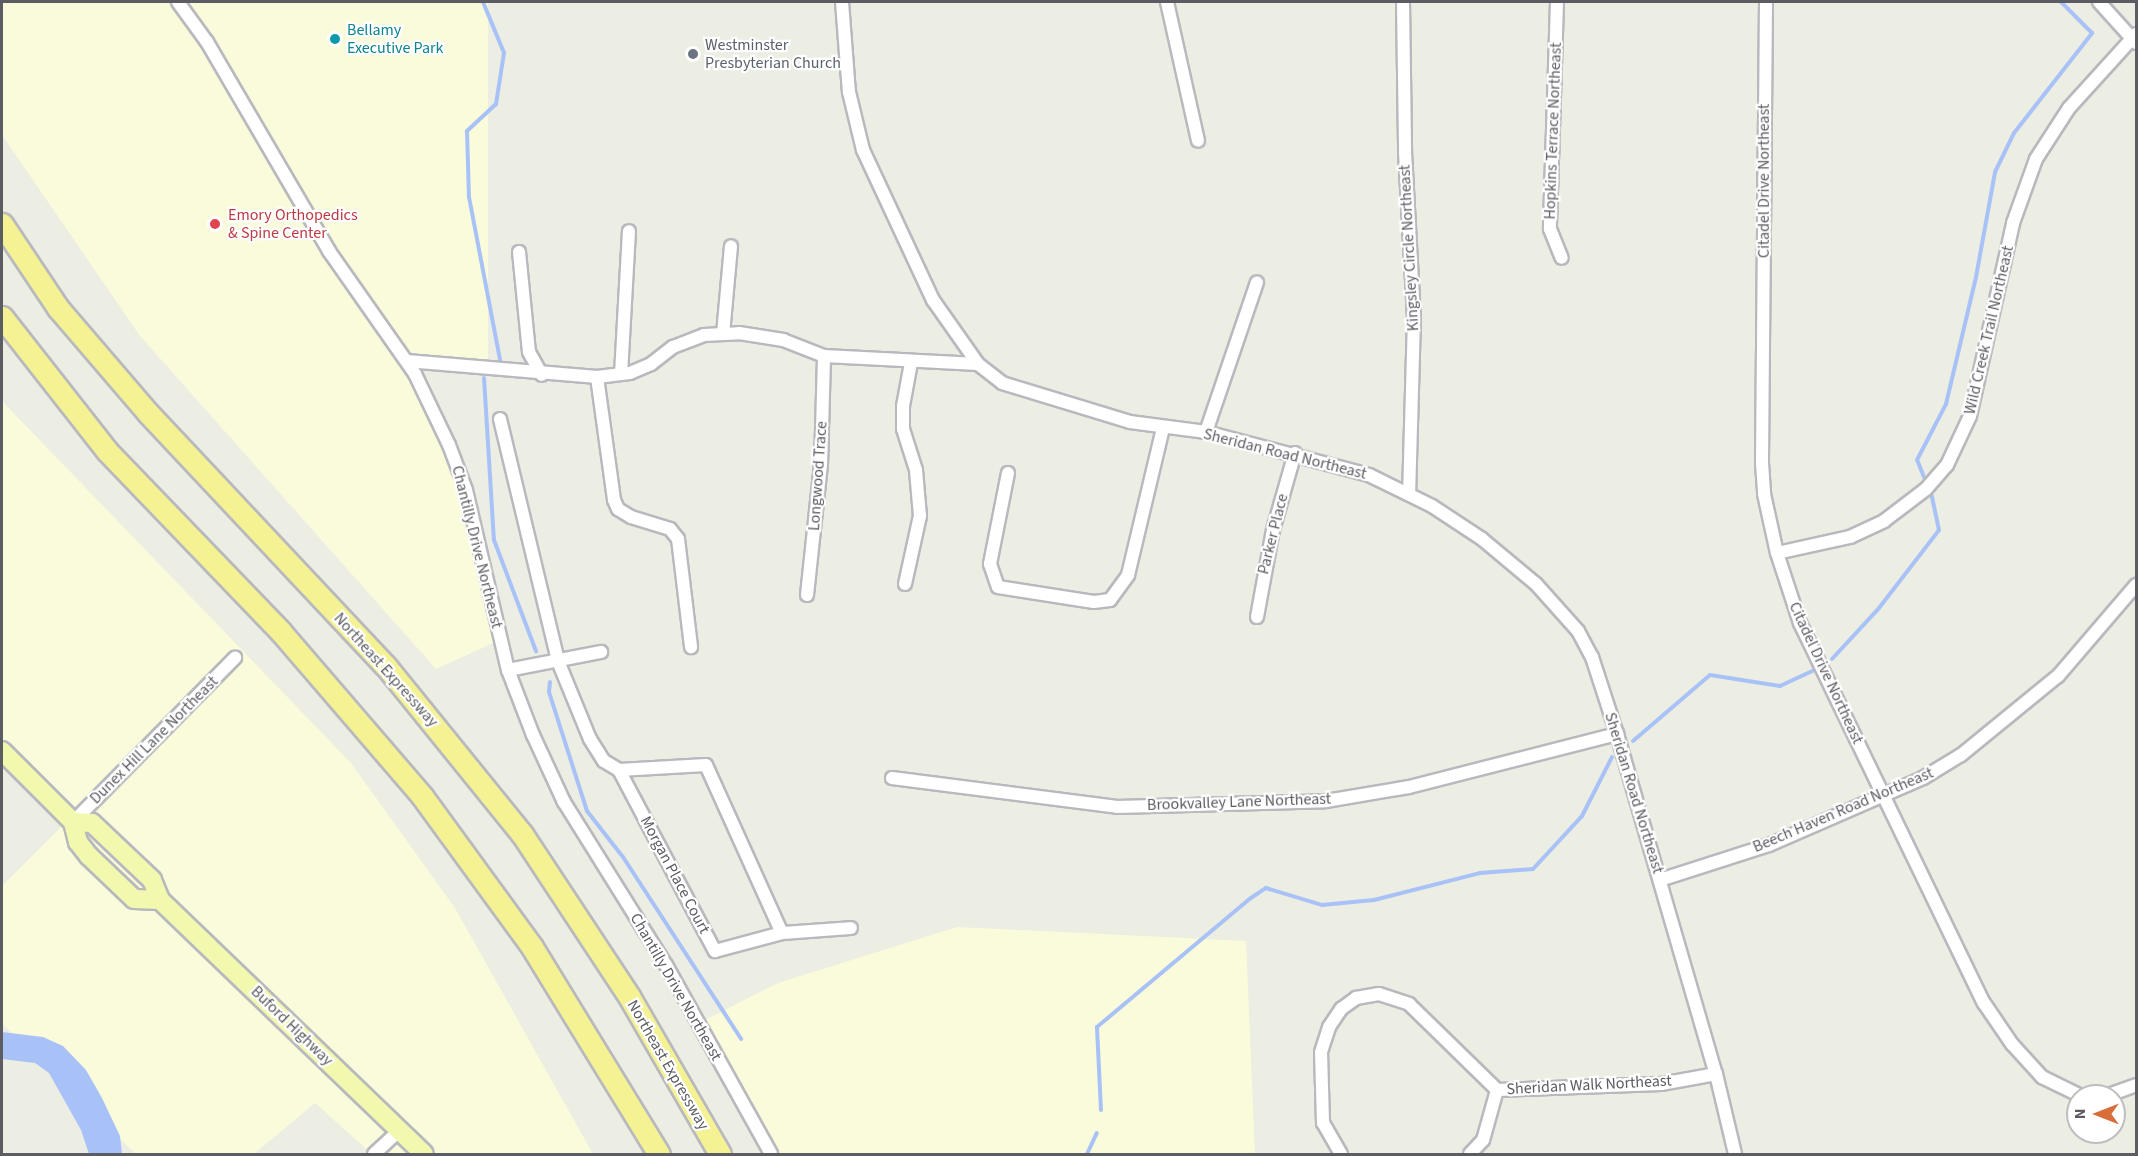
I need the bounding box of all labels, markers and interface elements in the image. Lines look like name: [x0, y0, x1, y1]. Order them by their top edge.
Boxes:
place label: Bellamy Executive Park: [347, 20, 444, 58]
marker: Bellamy Executive Park: [328, 32, 342, 46]
place label: Westminster Presbyterian Church: [705, 35, 841, 73]
street label: Hopkins Terrace Northeast: [1540, 42, 1566, 220]
marker: Westminster Presbyterian Church: [686, 47, 700, 61]
street label: Citadel Drive Northeast: [1754, 104, 1774, 258]
street label: Kingsley Circle Northeast: [1395, 164, 1423, 332]
place label: Emory Orthopedics & Spine Center: [228, 205, 358, 243]
marker: Emory Orthopedics & Spine Center: [206, 215, 224, 233]
street label: Wild Creek Trail Northeast: [1960, 244, 2018, 416]
street label: Longwood Trace: [805, 421, 831, 531]
street label: Sheridan Road Northeast: [1201, 424, 1369, 484]
street label: Chantilly Drive Northeast: [447, 464, 507, 630]
street label: Parker Place: [1254, 492, 1292, 576]
street label: Citadel Drive Northeast: [1785, 599, 1867, 747]
street label: Northeast Expressway: [330, 609, 442, 731]
street label: Dunex Hill Lane Northeast: [86, 672, 222, 808]
street label: Sheridan Road Northeast: [1600, 710, 1668, 876]
street label: Beech Haven Road Northeast: [1750, 763, 1936, 857]
street label: Brookvalley Lane Northeast: [1147, 789, 1331, 815]
street label: Morgan Place Court: [636, 813, 714, 937]
street label: Chantilly Drive Northeast: [626, 910, 726, 1064]
street label: Buford Highway: [247, 982, 337, 1070]
street label: Northeast Expressway: [623, 997, 713, 1133]
street label: Sheridan Walk Northeast: [1506, 1071, 1672, 1099]
north arrow: [2066, 1084, 2126, 1144]
text: N: [2069, 1109, 2091, 1119]

